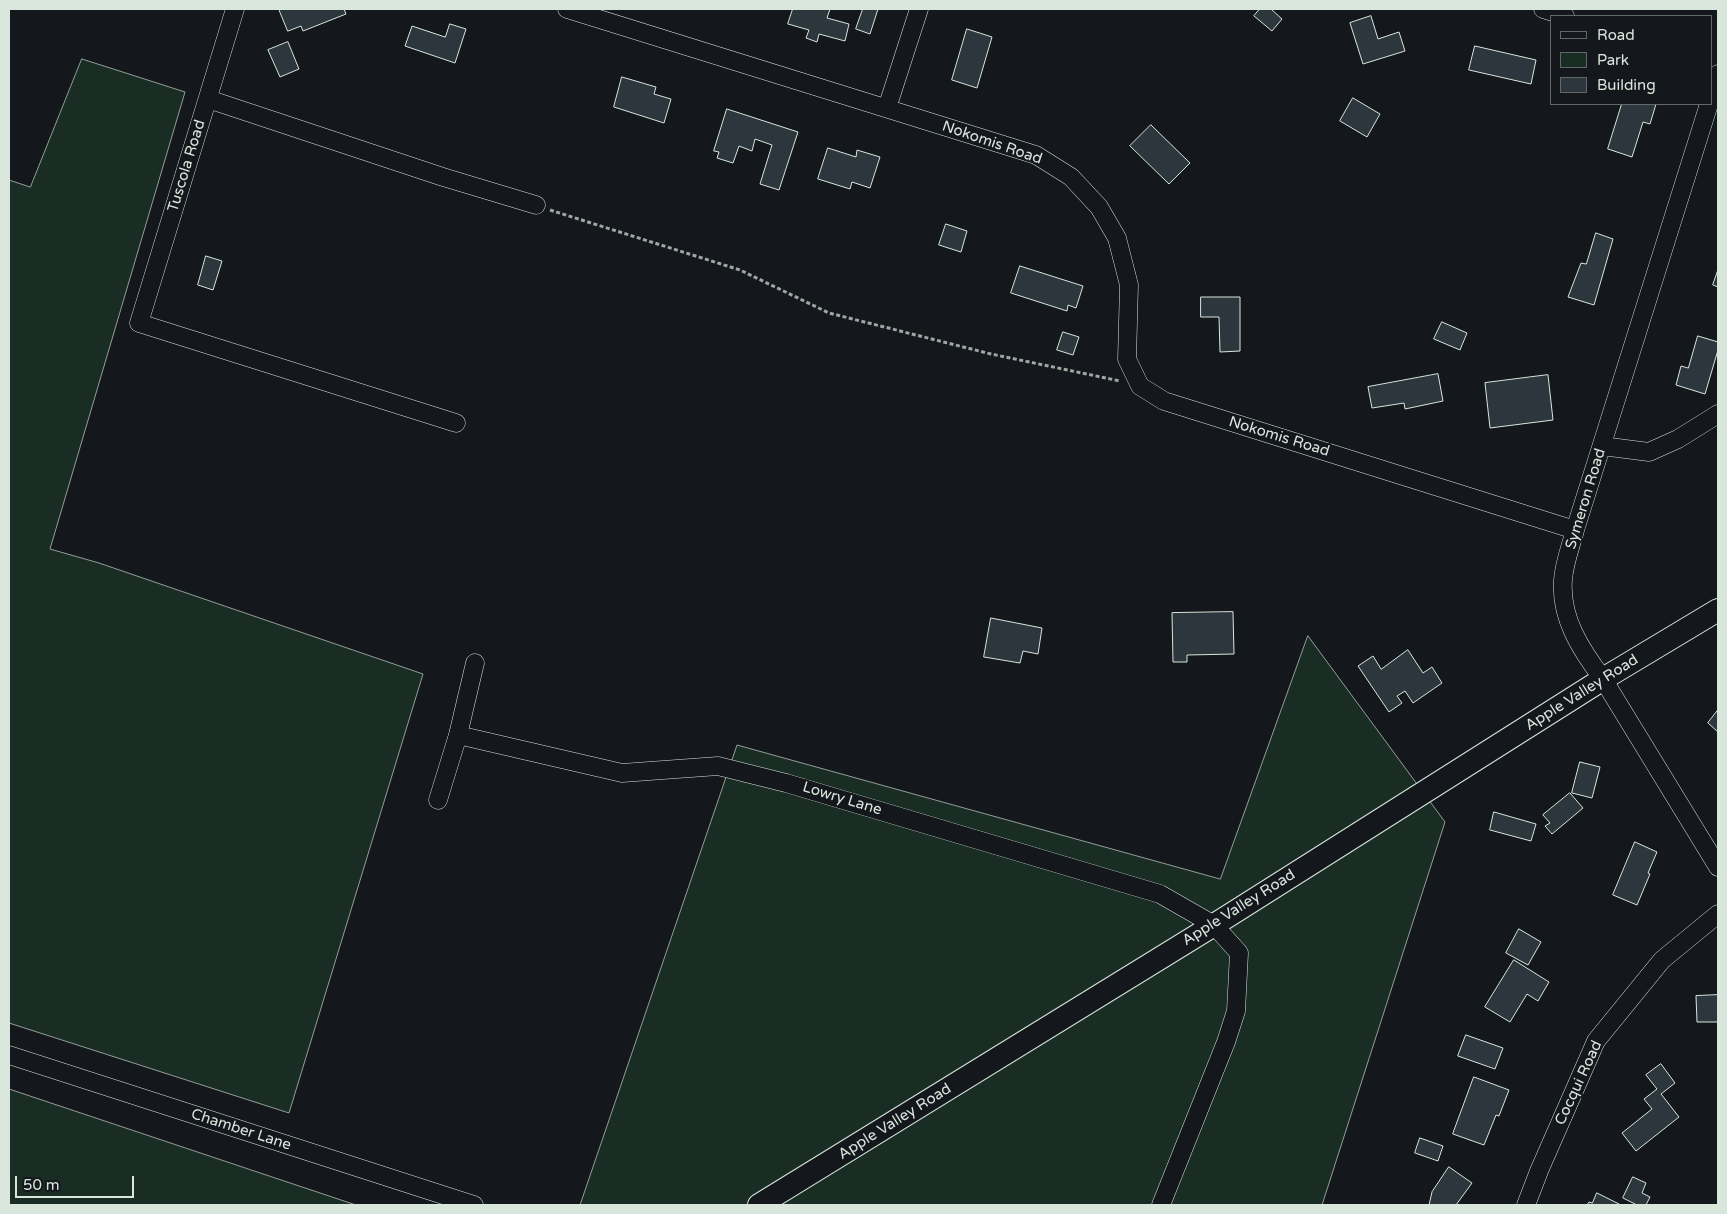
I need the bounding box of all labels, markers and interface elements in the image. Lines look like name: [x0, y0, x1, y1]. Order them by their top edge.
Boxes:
legend: [1550, 15, 1712, 105]
text: Road: [1597, 26, 1635, 44]
text: Park: [1597, 51, 1629, 69]
text: Building: [1597, 76, 1656, 94]
street label: Nokomis Road: [940, 117, 1044, 169]
street label: Tuscola Road: [164, 118, 210, 214]
street label: Nokomis Road: [1226, 413, 1332, 461]
street label: Symeron Road: [1562, 446, 1610, 552]
street label: Apple Valley Road: [1522, 651, 1642, 735]
street label: Lowry Lane: [800, 778, 884, 820]
street label: Apple Valley Road: [1179, 866, 1299, 950]
street label: Cocqui Road: [1552, 1038, 1606, 1128]
street label: Apple Valley Road: [835, 1080, 955, 1164]
street label: Chamber Lane: [189, 1105, 293, 1155]
scale bar: [18, 1166, 136, 1198]
text: 50 m: [23, 1176, 60, 1194]

